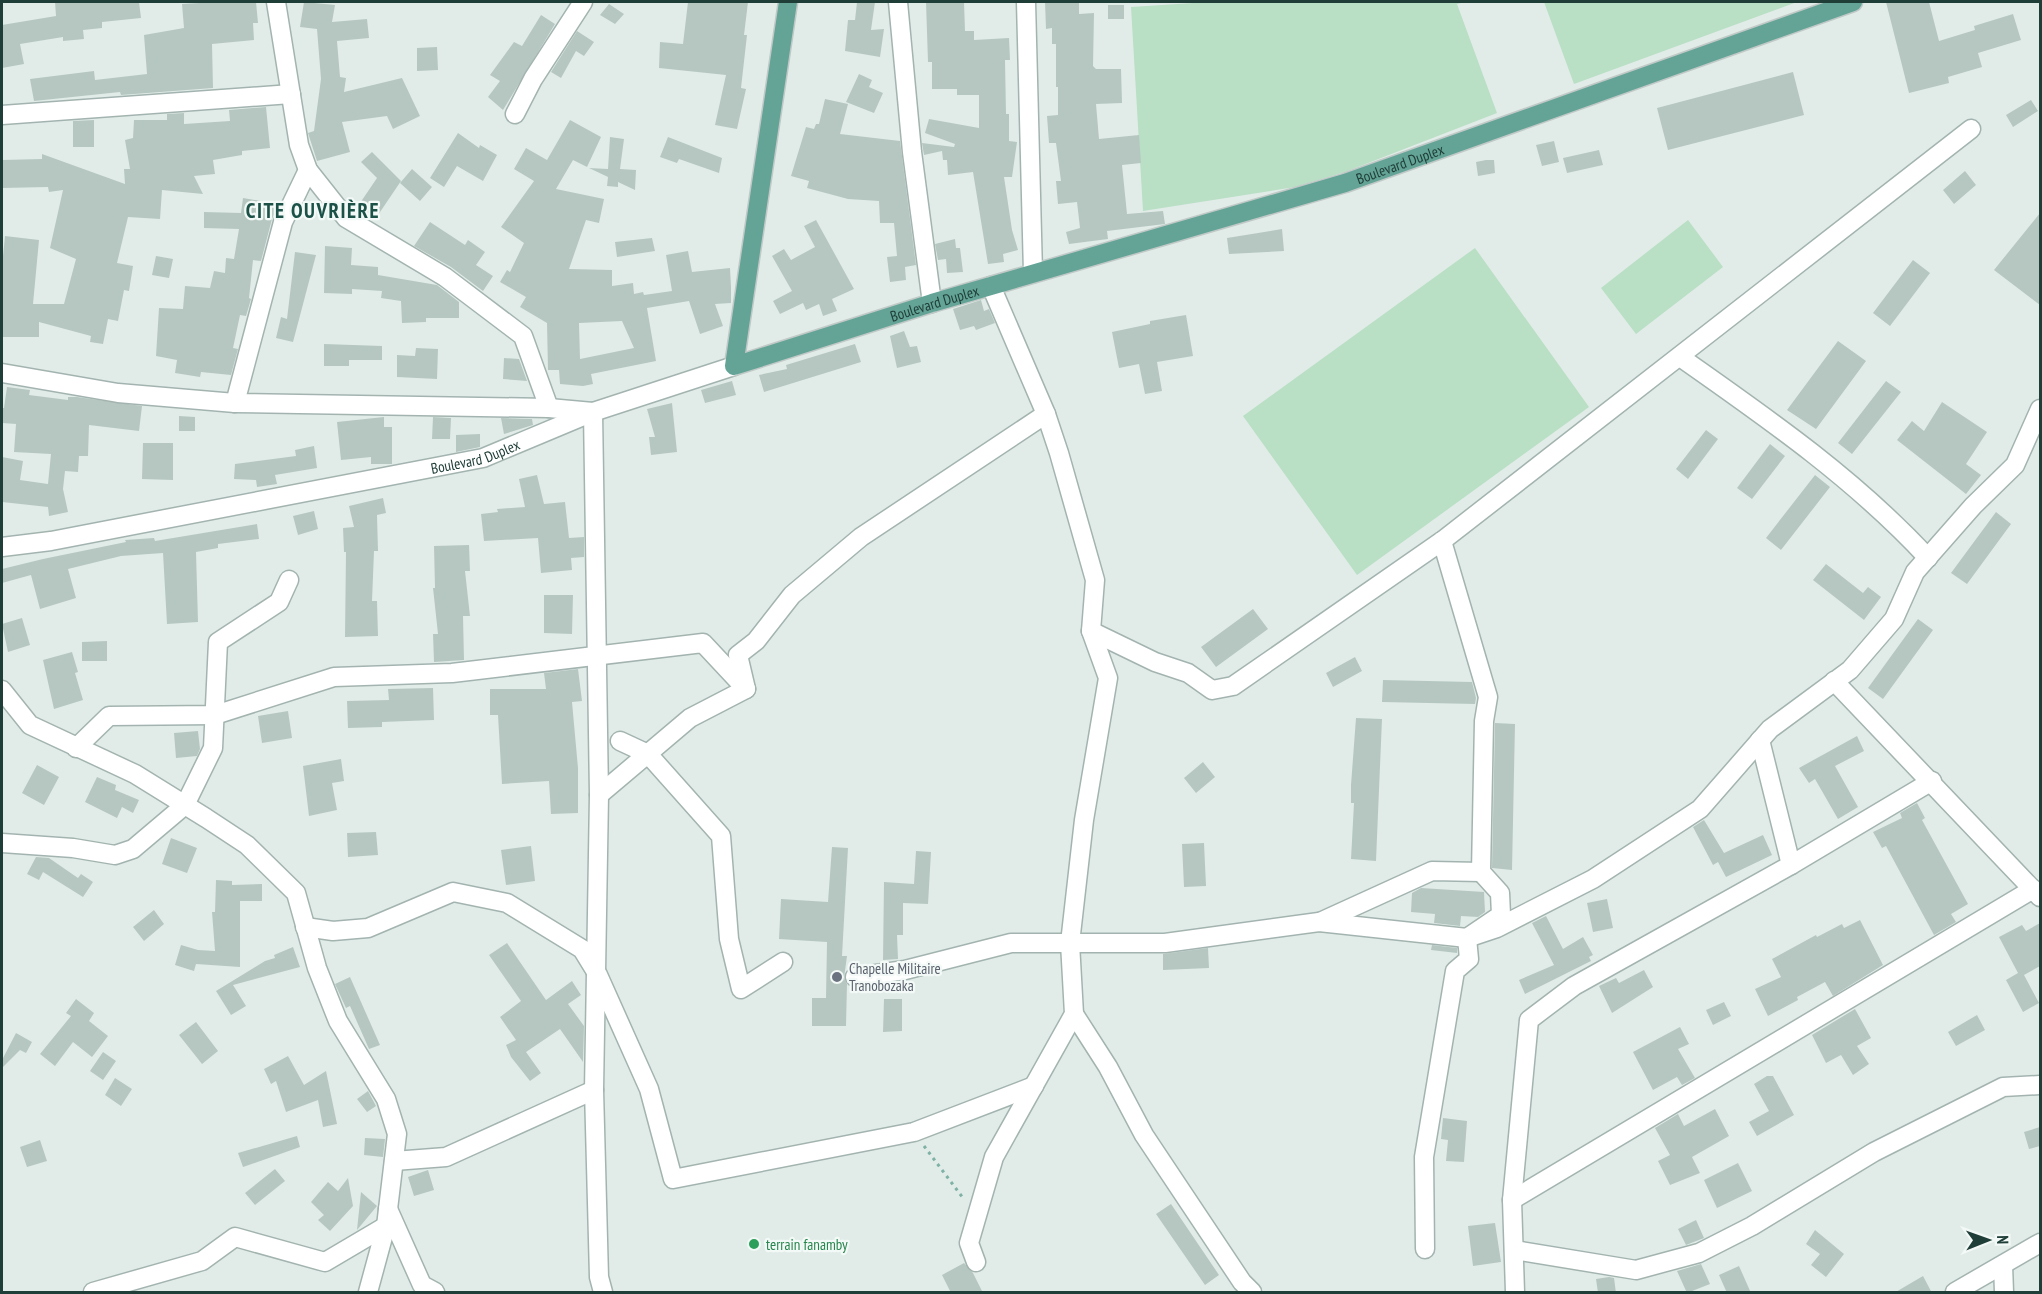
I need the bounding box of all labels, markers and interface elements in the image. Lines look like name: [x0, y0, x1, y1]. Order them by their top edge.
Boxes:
street label: Boulevard Duplex: [1353, 139, 1446, 188]
district label: CITE OUVRIÈRE: [246, 197, 380, 224]
street label: Boulevard Duplex: [888, 280, 981, 325]
street label: Boulevard Duplex: [429, 434, 522, 477]
place label: Chapelle Militaire Tranobozaka: [849, 959, 941, 995]
marker: Chapelle Militaire Tranobozaka: [830, 970, 844, 984]
north arrow: [1958, 1210, 2018, 1270]
place label: terrain fanamby: [766, 1235, 848, 1254]
text: N: [1993, 1235, 2013, 1244]
marker: terrain fanamby: [747, 1237, 761, 1251]

